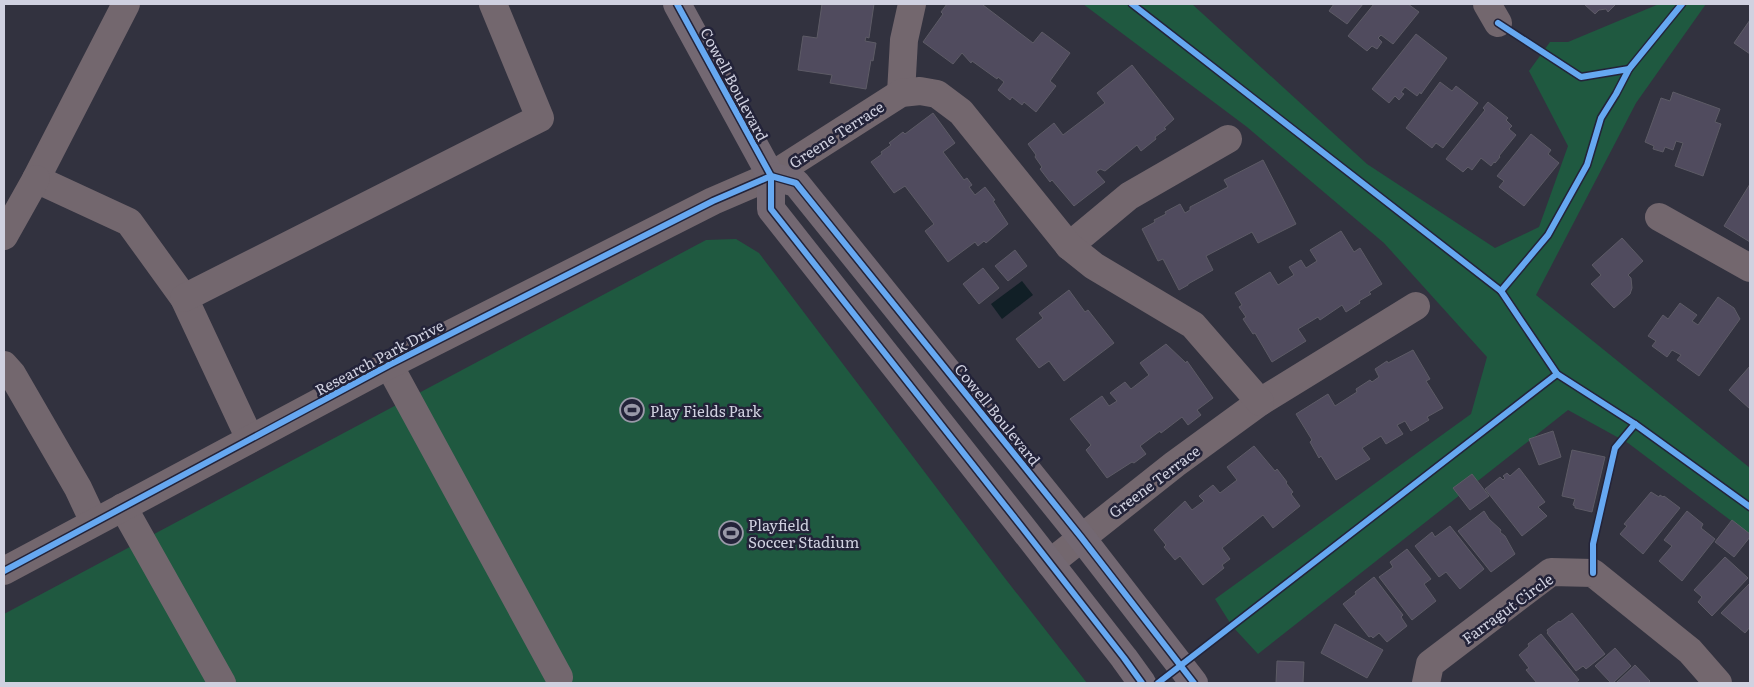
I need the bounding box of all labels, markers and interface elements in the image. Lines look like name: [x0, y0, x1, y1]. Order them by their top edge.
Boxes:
street label: Cowell Boulevard: [695, 23, 775, 145]
street label: Greene Terrace: [784, 94, 888, 173]
street label: Research Park Drive: [310, 313, 448, 401]
street label: Cowell Boulevard: [950, 358, 1046, 470]
sports icon: Play Fields Park: [619, 397, 645, 423]
place label: Play Fields Park: [650, 399, 762, 422]
street label: Greene Terrace: [1103, 439, 1205, 523]
place label: Playfield Soccer Stadium: [748, 513, 860, 553]
sports icon: Playfield Soccer Stadium: [718, 520, 744, 546]
street label: Farragut Circle: [1457, 567, 1558, 649]

